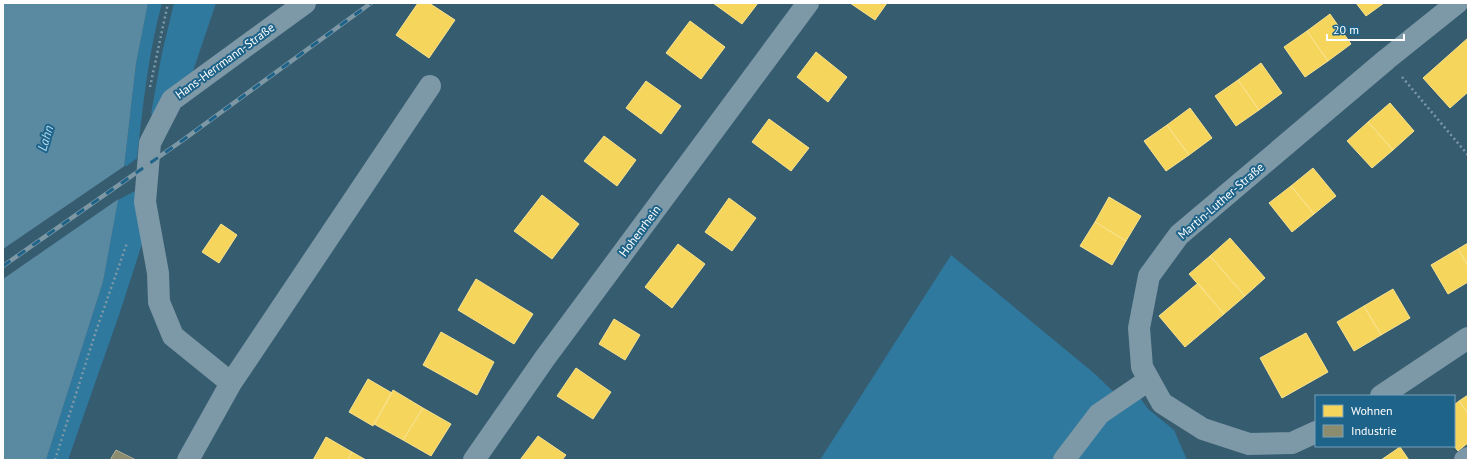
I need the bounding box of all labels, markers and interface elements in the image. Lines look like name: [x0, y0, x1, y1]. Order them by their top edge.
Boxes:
scale bar: [1327, 16, 1404, 42]
street label: Hans-Herrmann-Straße: [172, 20, 277, 102]
text: 20 m: [1333, 22, 1359, 37]
water label: Lahn: [34, 123, 57, 153]
street label: Martin-Luther-Straße: [1175, 159, 1267, 242]
street label: Hohenrhein: [615, 202, 664, 259]
legend: [1315, 395, 1455, 447]
text: Wohnen: [1351, 403, 1393, 418]
text: Industrie: [1351, 423, 1397, 438]

